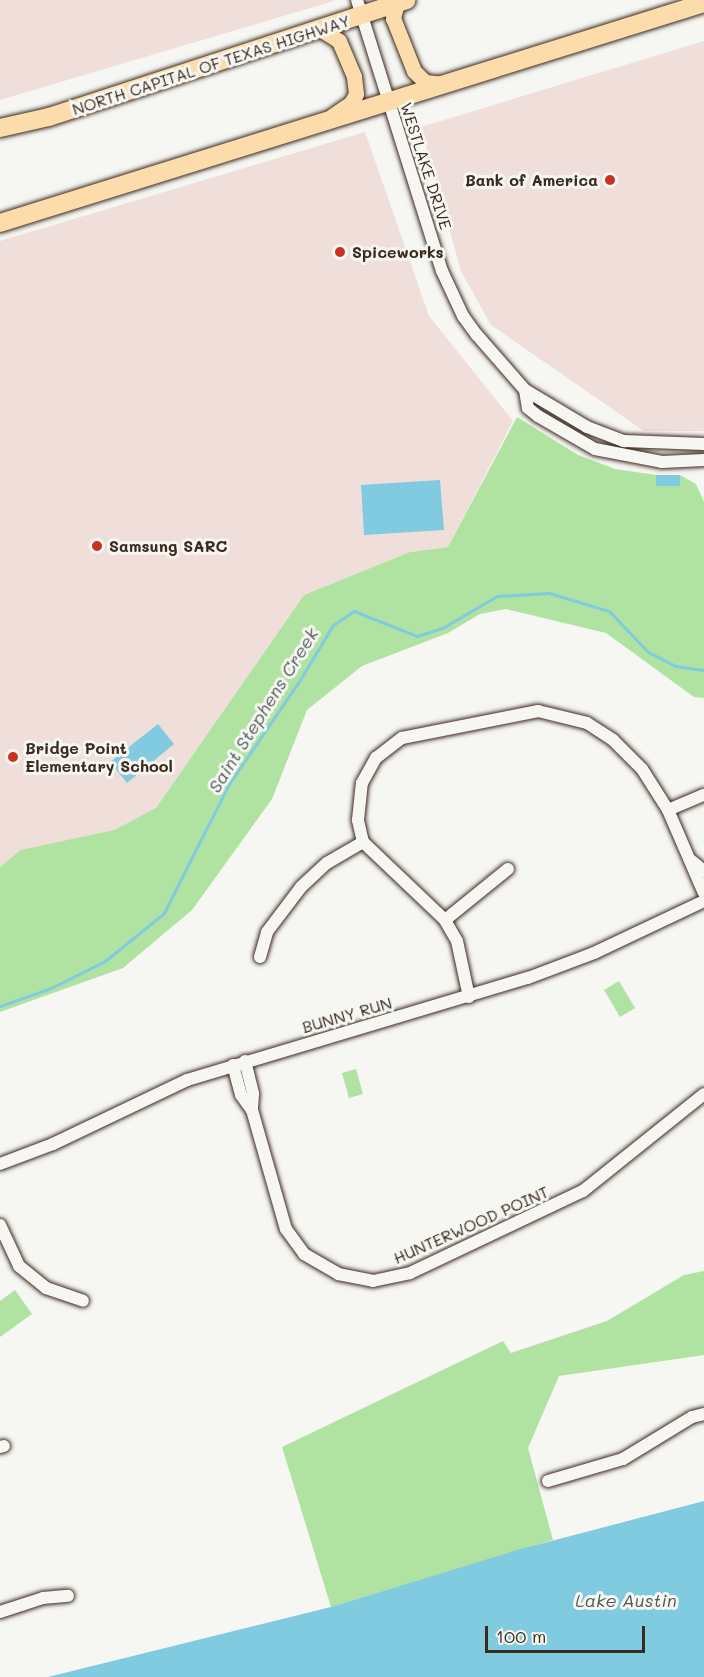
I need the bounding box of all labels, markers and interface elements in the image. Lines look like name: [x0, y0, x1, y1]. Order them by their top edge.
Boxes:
street label: NORTH CAPITAL OF TEXAS HIGHWAY: [70, 11, 352, 119]
street label: WESTLAKE DRIVE: [396, 100, 456, 232]
place label: Bank of America: [465, 170, 598, 190]
marker: Bank of America: [603, 173, 617, 187]
place label: Spiceworks: [352, 242, 444, 262]
marker: Spiceworks: [333, 245, 347, 259]
place label: Samsung SARC: [109, 536, 227, 556]
marker: Samsung SARC: [90, 539, 104, 553]
water label: Saint Stephens Creek: [203, 624, 323, 796]
place label: Bridge Point Elementary School: [25, 738, 173, 776]
marker: Bridge Point Elementary School: [6, 750, 20, 764]
street label: BUNNY RUN: [300, 993, 394, 1037]
street label: HUNTERWOOD POINT: [390, 1182, 552, 1268]
water label: Lake Austin: [575, 1589, 677, 1611]
scale bar: [488, 1614, 648, 1652]
text: 100 m: [496, 1624, 546, 1648]

